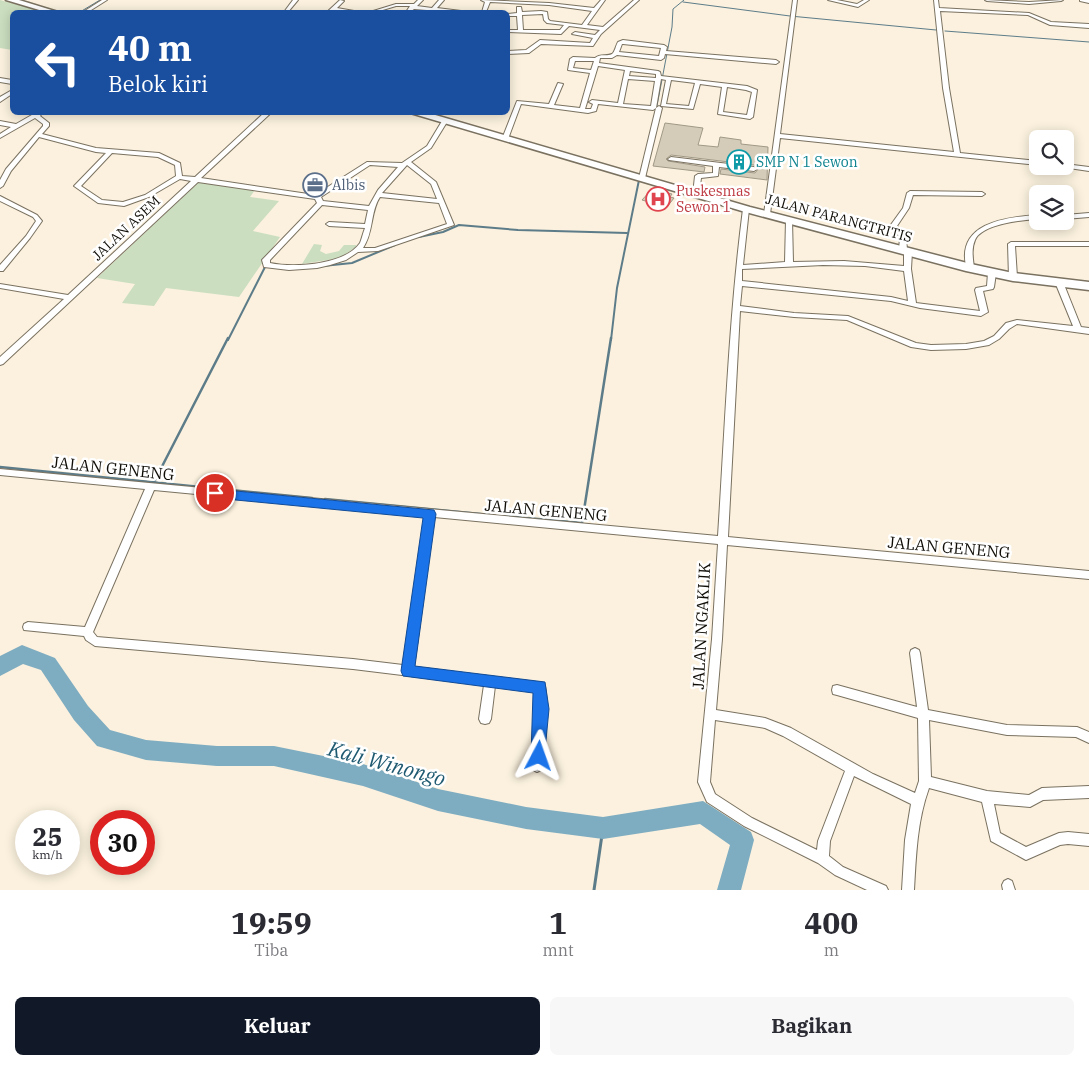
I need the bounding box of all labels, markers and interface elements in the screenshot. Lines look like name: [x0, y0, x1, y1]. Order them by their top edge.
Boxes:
text: 40 m: [108, 25, 192, 71]
icon: left: [25, 30, 90, 95]
text: Belok kiri: [108, 69, 208, 98]
map controls: [1029, 130, 1074, 230]
button: search: [1029, 130, 1074, 175]
building icon: SMP N 1 Sewon: [726, 149, 752, 175]
place label: SMP N 1 Sewon: [756, 153, 858, 171]
office icon: Albis: [302, 172, 328, 198]
place label: Albis: [332, 176, 365, 194]
place label: Puskesmas Sewon 1: [676, 182, 751, 216]
button: layers: [1029, 185, 1074, 230]
hospital icon: Puskesmas Sewon 1: [645, 186, 671, 212]
street label: JALAN PARANGTRITIS: [764, 190, 914, 246]
street label: JALAN ASEM: [88, 192, 164, 264]
street label: JALAN GENENG: [51, 452, 175, 484]
pin: [194, 472, 236, 514]
icon: arrive: [201, 479, 229, 507]
street label: JALAN GENENG: [484, 495, 608, 525]
street label: JALAN GENENG: [887, 532, 1011, 562]
street label: JALAN NGAKLIK: [688, 562, 714, 690]
position arrow: [512, 729, 564, 781]
water label: Kali Winongo: [324, 734, 449, 792]
speed limit sign: 30: [90, 810, 155, 875]
text: 25: [32, 820, 63, 853]
text: km/h: [32, 847, 63, 862]
text: 19:59: [231, 903, 312, 942]
text: 1: [549, 903, 567, 942]
text: 400: [804, 903, 858, 942]
text: Tiba: [254, 940, 288, 960]
text: mnt: [542, 940, 574, 960]
text: m: [824, 940, 839, 960]
button: Keluar: [15, 997, 540, 1055]
button: Bagikan: [550, 997, 1074, 1055]

